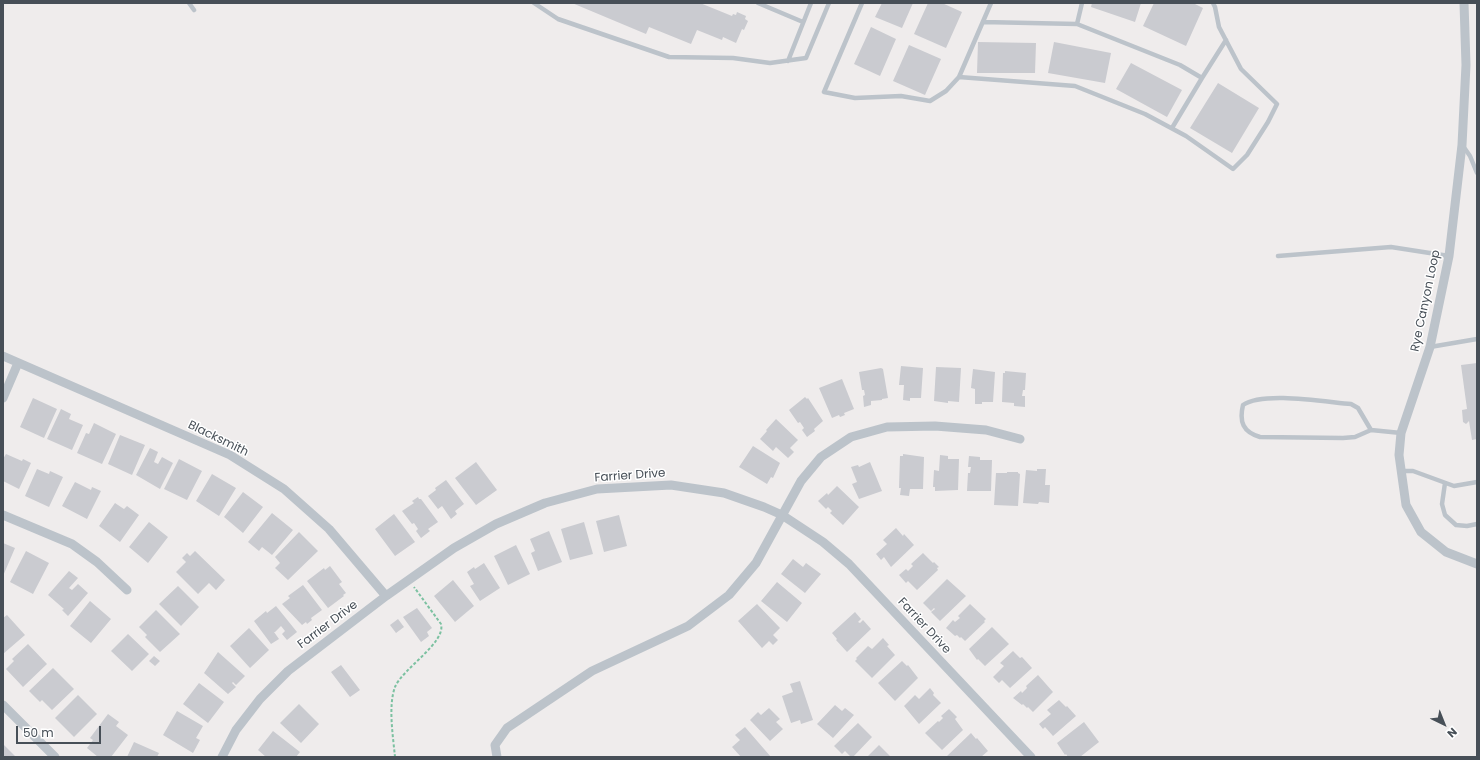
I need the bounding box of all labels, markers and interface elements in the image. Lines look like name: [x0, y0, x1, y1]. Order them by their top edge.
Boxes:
street label: Rye Canyon Loop: [1408, 249, 1444, 353]
street label: Blacksmith: [185, 418, 251, 460]
street label: Farrier Drive: [594, 466, 666, 486]
street label: Farrier Drive: [894, 595, 954, 657]
street label: Farrier Drive: [295, 598, 361, 652]
north arrow: [1424, 704, 1464, 744]
scale bar: [18, 718, 103, 744]
text: 50 m: [23, 724, 54, 741]
text: N: [1444, 724, 1461, 741]

